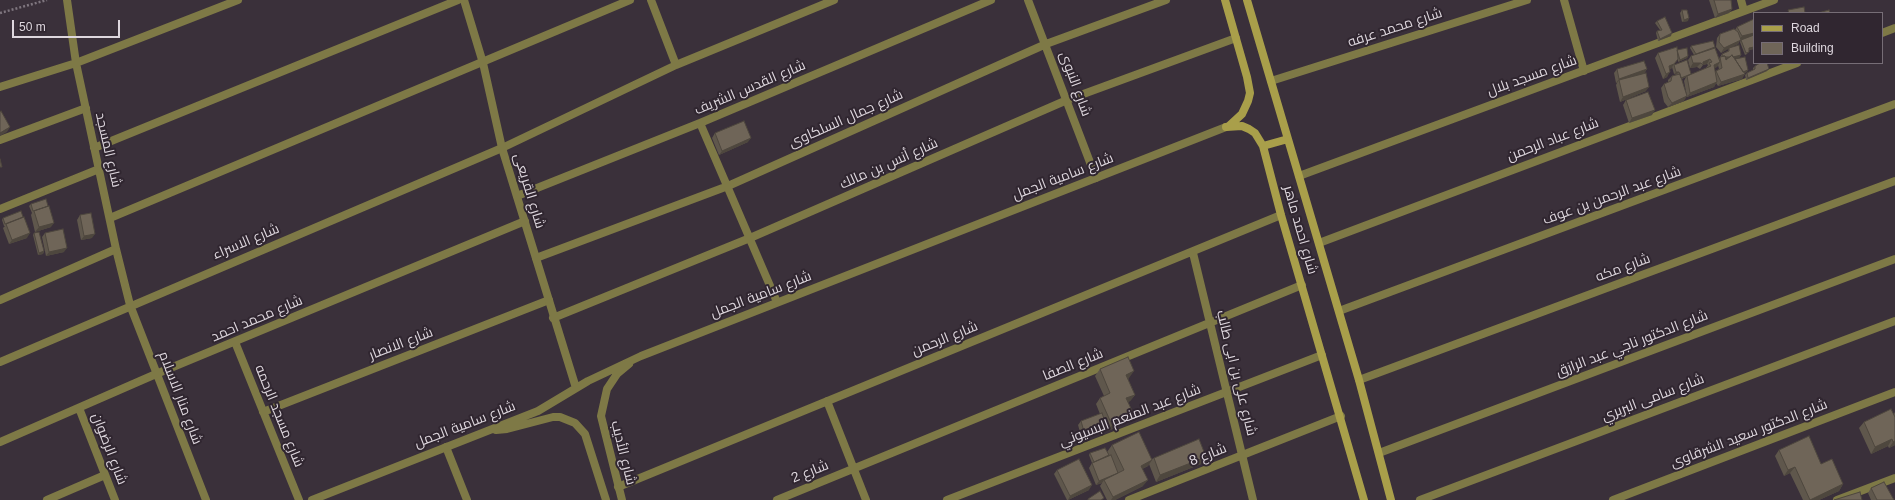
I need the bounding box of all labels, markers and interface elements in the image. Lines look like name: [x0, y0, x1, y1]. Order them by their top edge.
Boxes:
street label: شارع محمد عرفه: [1346, 5, 1444, 51]
scale bar: [14, 12, 122, 38]
legend: [1753, 12, 1883, 64]
text: 50 m: [19, 20, 46, 34]
text: Road: [1791, 21, 1820, 35]
text: Building: [1791, 41, 1834, 55]
street label: شارع النبوى: [1056, 49, 1094, 119]
street label: شارع مسجد بلال: [1485, 52, 1579, 100]
street label: شارع القدس الشريف: [692, 57, 808, 119]
street label: شارع جمال السلكاوى: [786, 86, 906, 152]
street label: شارع المسجد: [91, 111, 125, 189]
street label: شارع عباد الرحمن: [1505, 115, 1601, 165]
street label: شارع أنس بن مالك: [837, 135, 941, 193]
street label: شارع سامية الجمل: [1010, 150, 1116, 204]
street label: شارع القريعى: [510, 151, 548, 231]
street label: شارع عبد الرحمن بن عوف: [1541, 163, 1683, 229]
street label: شارع احمد ماهر: [1279, 184, 1321, 276]
street label: شارع الاسراء: [210, 220, 282, 264]
street label: شارع مكه: [1593, 250, 1653, 286]
street label: شارع سامية الجمل: [708, 268, 814, 322]
street label: شارع محمد احمد: [209, 292, 305, 346]
street label: شارع الدكتور ناجي عبد الرازق: [1554, 307, 1710, 381]
street label: شارع على بن ابى طالب: [1212, 308, 1260, 438]
street label: شارع الرحمن: [909, 318, 981, 360]
street label: شارع الانصار: [367, 324, 435, 364]
street label: شارع الصفا: [1040, 345, 1106, 385]
street label: شارع منار الاسلام: [155, 349, 205, 447]
street label: شارع مسجد الرحمه: [251, 362, 307, 470]
street label: شارع سامى البربري: [1599, 371, 1707, 425]
street label: شارع عبد المنعم البسيوني: [1057, 381, 1203, 451]
street label: شارع الدكتور سعيد الشرقاوى: [1668, 396, 1830, 472]
street label: شارع سامية الجمل: [412, 398, 518, 452]
street label: شارع الرضوان: [88, 411, 130, 487]
street label: شارع الأديب: [607, 419, 639, 487]
street label: شارع 8: [1187, 440, 1229, 470]
street label: شارع 2: [789, 457, 831, 487]

